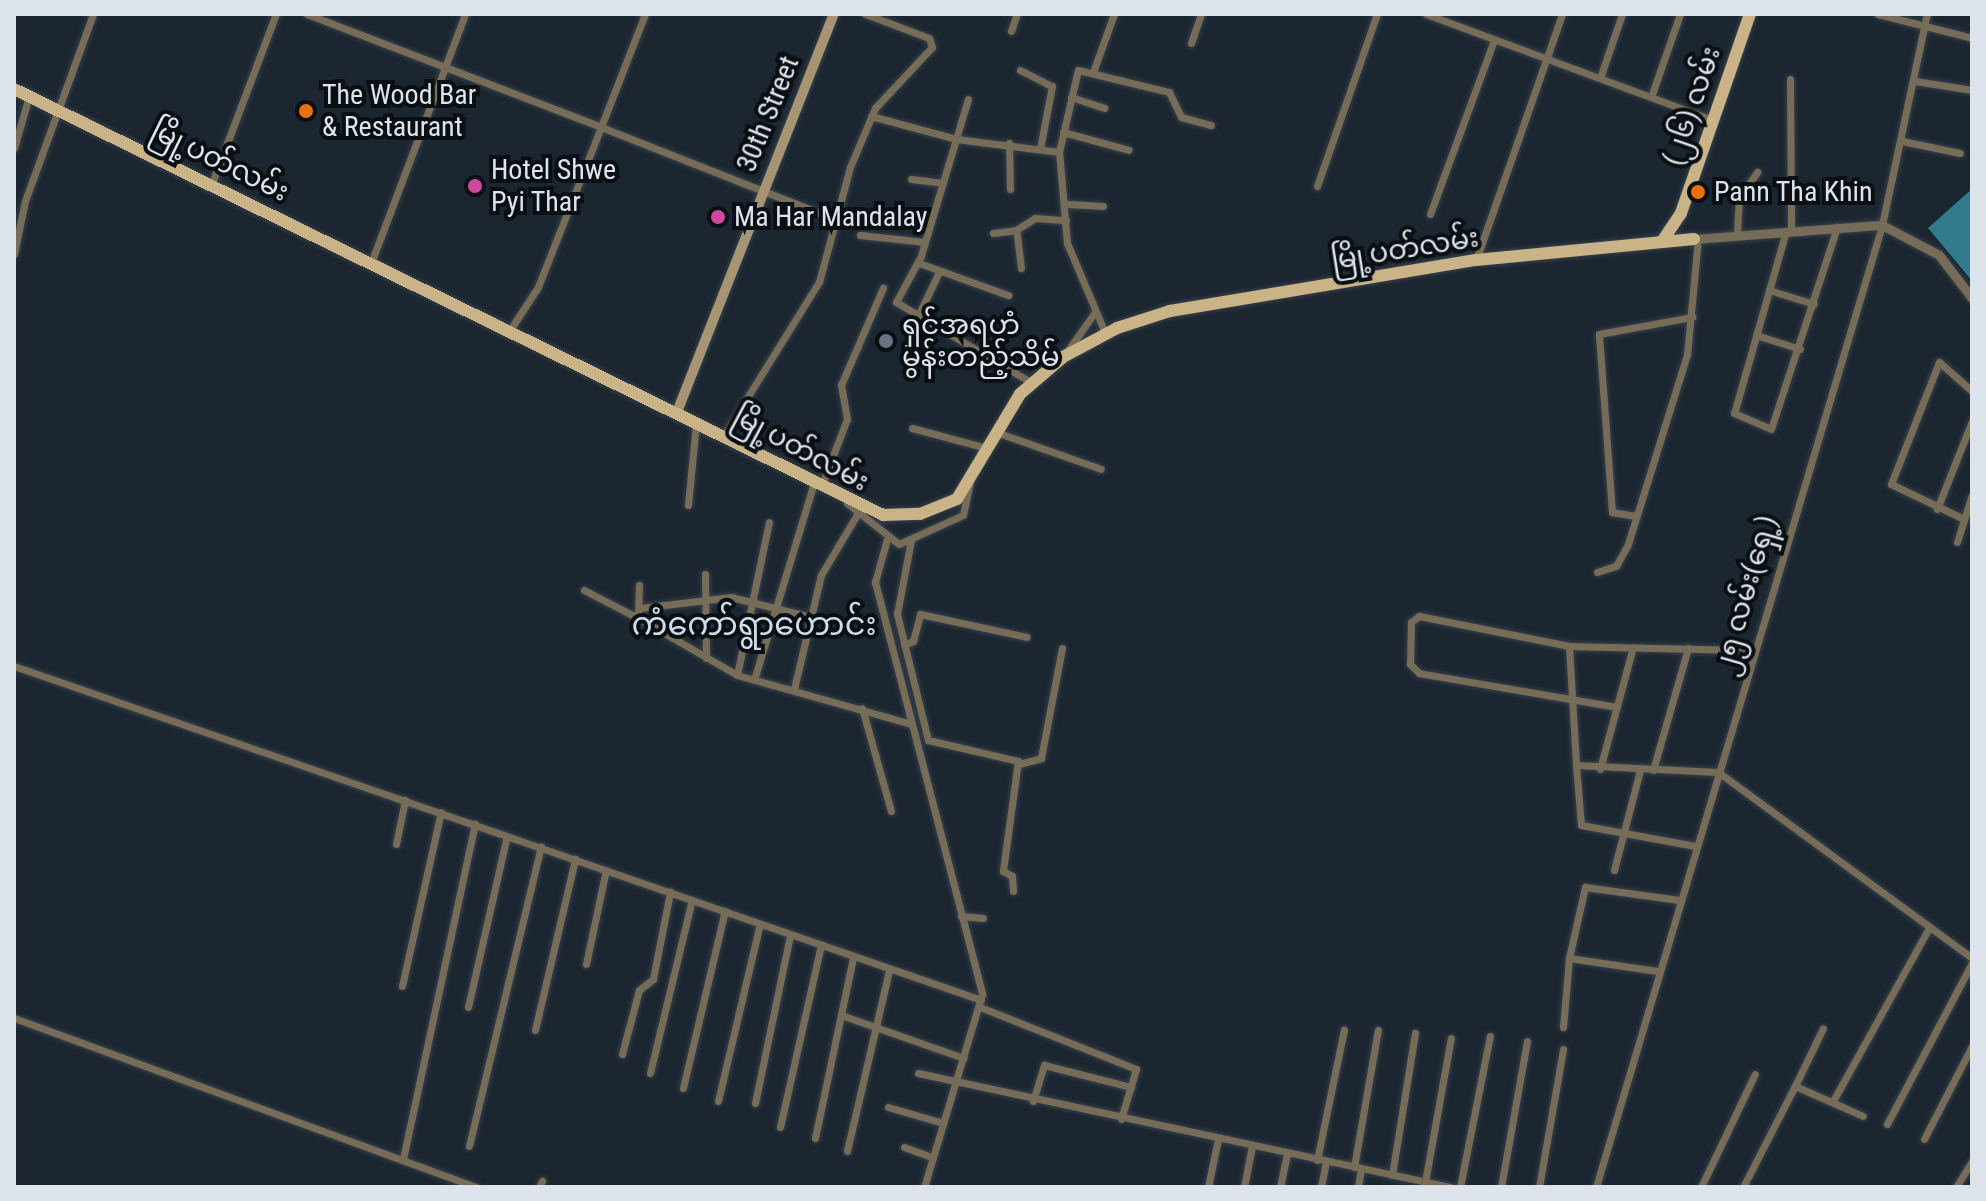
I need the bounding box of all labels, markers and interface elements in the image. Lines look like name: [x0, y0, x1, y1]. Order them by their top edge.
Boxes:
street label: (၂၆) လမ်း: [1656, 42, 1728, 170]
street label: 30th Street: [730, 51, 806, 177]
place label: The Wood Bar & Restaurant: [322, 78, 476, 144]
marker: The Wood Bar & Restaurant: [297, 102, 315, 120]
street label: မြို့ပတ်လမ်း: [146, 113, 294, 209]
place label: Hotel Shwe Pyi Thar: [491, 153, 616, 219]
place label: Pann Tha Khin: [1714, 175, 1873, 209]
marker: Hotel Shwe Pyi Thar: [466, 177, 484, 195]
marker: Pann Tha Khin: [1689, 183, 1707, 201]
place label: Ma Har Mandalay: [734, 200, 927, 234]
marker: Ma Har Mandalay: [709, 208, 727, 226]
street label: မြို့ပတ်လမ်း: [1329, 221, 1481, 277]
place label: ရှင်အရဟံ မွန်းတည့်သိမ်: [902, 308, 1060, 374]
marker: ရှင်အရဟံ မွန်းတည့်သိမ်: [877, 332, 895, 350]
street label: မြို့ပတ်လမ်း: [727, 399, 875, 499]
street label: ၂၅ လမ်း(ရှေ့): [1706, 512, 1784, 678]
district label: ကံကော်ရွာဟောင်း: [631, 605, 877, 643]

